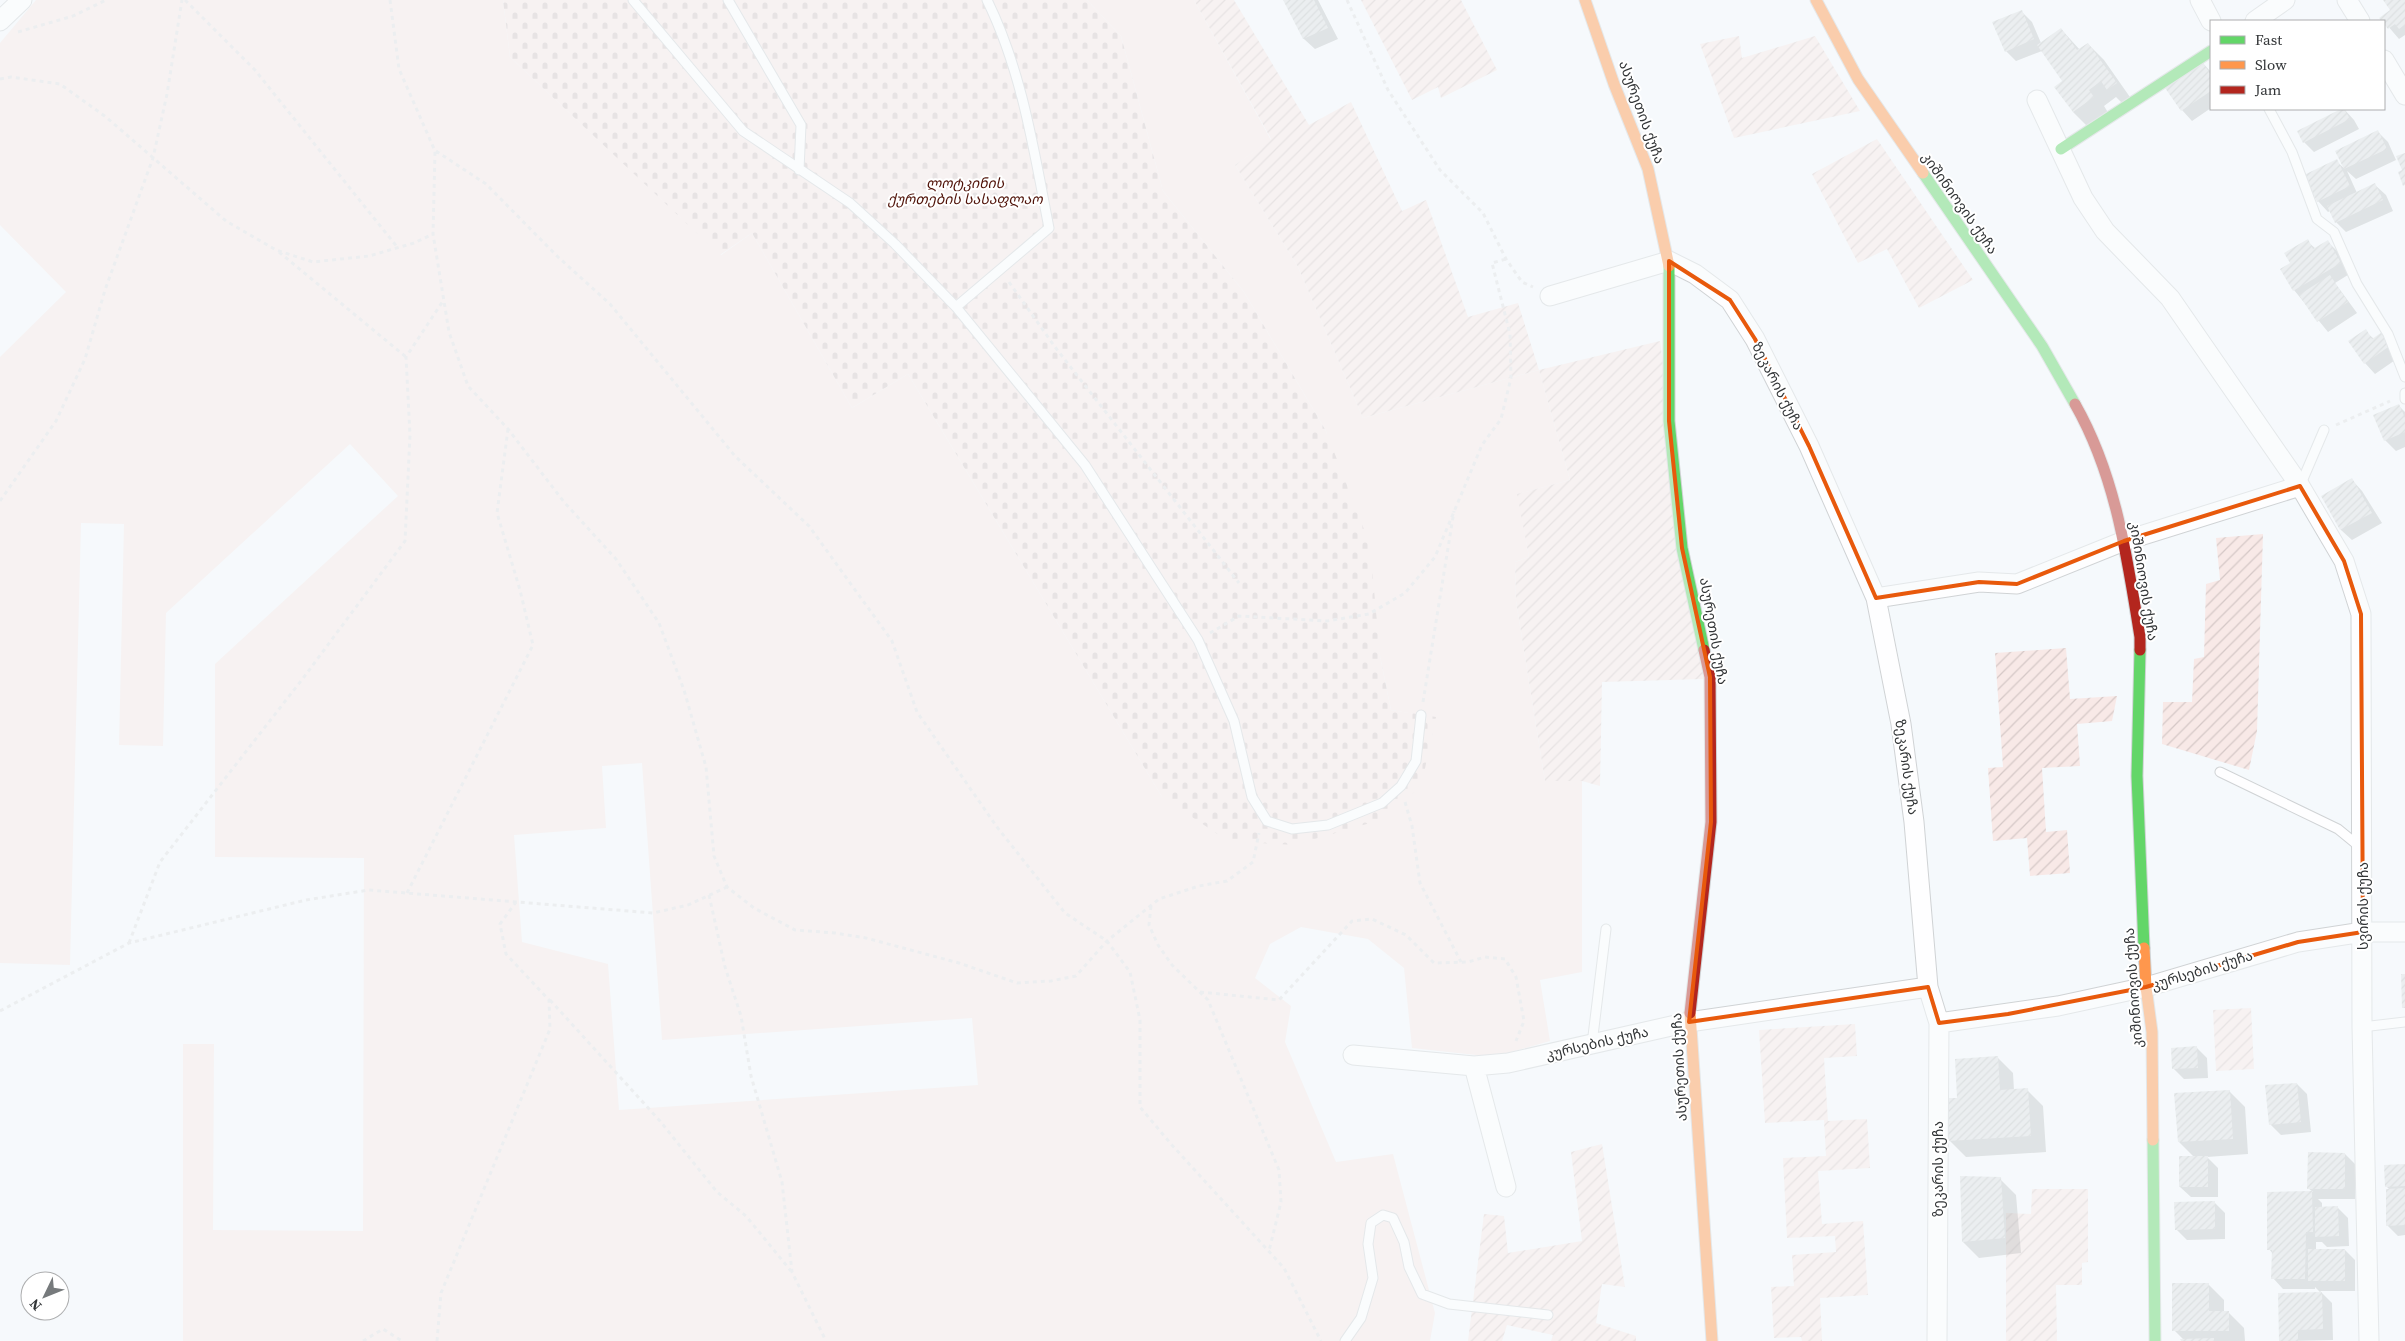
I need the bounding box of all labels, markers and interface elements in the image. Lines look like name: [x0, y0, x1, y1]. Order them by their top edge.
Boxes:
legend: [2210, 20, 2385, 110]
text: Fast: [2255, 29, 2282, 50]
text: Slow: [2255, 54, 2287, 75]
street label: ასურეთის ქუჩა: [1614, 58, 1670, 166]
text: Jam: [2254, 79, 2282, 100]
street label: კიშინიოვის ქუჩა: [1917, 148, 2003, 258]
park label: ლოტკინის ქურთების სასაფლაო: [887, 173, 1043, 209]
street label: ზეკარის ქუჩა: [1747, 339, 1809, 433]
street label: კიშინიოვის ქუჩა: [2125, 520, 2163, 642]
street label: ასურეთის ქუჩა: [1695, 576, 1733, 686]
street label: ზეკარის ქუჩა: [1890, 718, 1924, 816]
street label: სვირის ქუჩა: [2353, 862, 2373, 950]
street label: კიშინიოვის ქუჩა: [2119, 927, 2147, 1049]
street label: კურსების ქუჩა: [2149, 945, 2255, 995]
street label: ასურეთის ქუჩა: [1666, 1012, 1692, 1122]
street label: კურსების ქუჩა: [1544, 1021, 1650, 1065]
street label: ზეკარის ქუჩა: [1928, 1121, 1948, 1217]
north arrow: [20, 1271, 70, 1321]
text: N: [25, 1294, 46, 1315]

